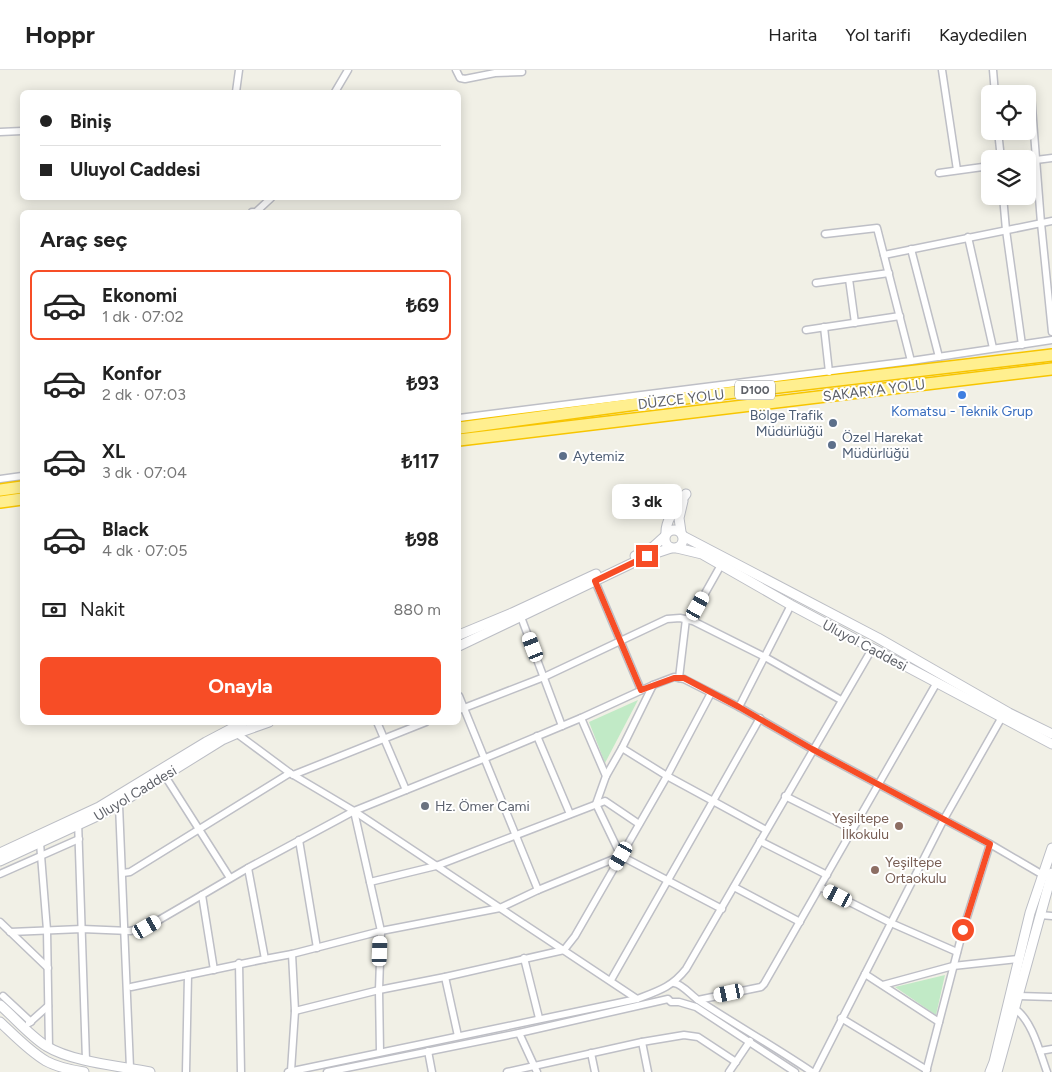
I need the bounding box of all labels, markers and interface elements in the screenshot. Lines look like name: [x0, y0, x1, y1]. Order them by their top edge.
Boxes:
text: Hoppr: [25, 20, 95, 49]
text: Harita: [768, 24, 817, 46]
text: Yol tarifi: [845, 24, 911, 46]
text: Kaydedilen: [939, 24, 1027, 46]
map controls: [981, 85, 1036, 205]
button: locate: [981, 85, 1036, 140]
text: Biniş: [70, 110, 112, 133]
button: layers: [981, 150, 1036, 205]
text: Uluyol Caddesi: [70, 158, 201, 181]
text: Araç seç: [40, 226, 127, 253]
icon: car: [42, 283, 87, 328]
text: Ekonomi: [102, 284, 177, 307]
text: ₺69: [406, 294, 439, 317]
text: 1 dk · 07:02: [102, 307, 184, 326]
icon: car: [42, 361, 87, 406]
text: Konfor: [102, 362, 161, 385]
text: ₺93: [407, 372, 439, 395]
street label: SAKARYA YOLU: [822, 376, 926, 405]
road number: D100: [735, 380, 775, 400]
text: 2 dk · 07:03: [102, 385, 186, 404]
street label: DÜZCE YOLU: [637, 386, 725, 413]
marker: Komatsu - Teknik Grup: [956, 389, 968, 401]
place label: Komatsu - Teknik Grup: [891, 403, 1033, 420]
place label: Bölge Trafik Müdürlüğü: [750, 407, 823, 440]
marker: Bölge Trafik Müdürlüğü: [827, 417, 839, 429]
place label: Özel Harekat Müdürlüğü: [842, 429, 923, 462]
icon: car: [42, 439, 87, 484]
marker: Özel Harekat Müdürlüğü: [826, 439, 838, 451]
text: XL: [102, 440, 125, 463]
place label: Aytemiz: [573, 448, 625, 465]
text: ₺117: [402, 450, 439, 473]
marker: Aytemiz: [557, 450, 569, 462]
text: 3 dk · 07:04: [102, 463, 187, 482]
callout: 3 dk: [612, 484, 682, 518]
text: 3 dk: [632, 492, 662, 511]
icon: car: [42, 517, 87, 562]
text: Black: [102, 518, 149, 541]
text: ₺98: [405, 528, 439, 551]
text: 4 dk · 07:05: [102, 541, 187, 560]
route end: [636, 545, 658, 567]
car: [684, 589, 711, 623]
icon: cash: [40, 596, 68, 624]
text: Nakit: [80, 598, 125, 621]
text: 880 m: [394, 600, 441, 619]
street label: Uluyol Caddesi: [819, 616, 910, 675]
car: [520, 630, 545, 664]
button: Onayla: [40, 657, 441, 715]
street label: Uluyol Caddesi: [91, 762, 180, 825]
place label: Hz. Ömer Cami: [435, 798, 530, 815]
marker: Hz. Ömer Cami: [419, 800, 431, 812]
place label: Yeşiltepe İlkokulu: [832, 810, 889, 843]
marker: Yeşiltepe İlkokulu: [893, 820, 905, 832]
car: [607, 839, 634, 873]
place label: Yeşiltepe Ortaokulu: [885, 854, 947, 887]
marker: Yeşiltepe Ortaokulu: [869, 864, 881, 876]
car: [821, 883, 854, 909]
car: [130, 913, 163, 941]
route start: [952, 919, 974, 941]
car: [371, 936, 388, 966]
car: [712, 983, 745, 1003]

